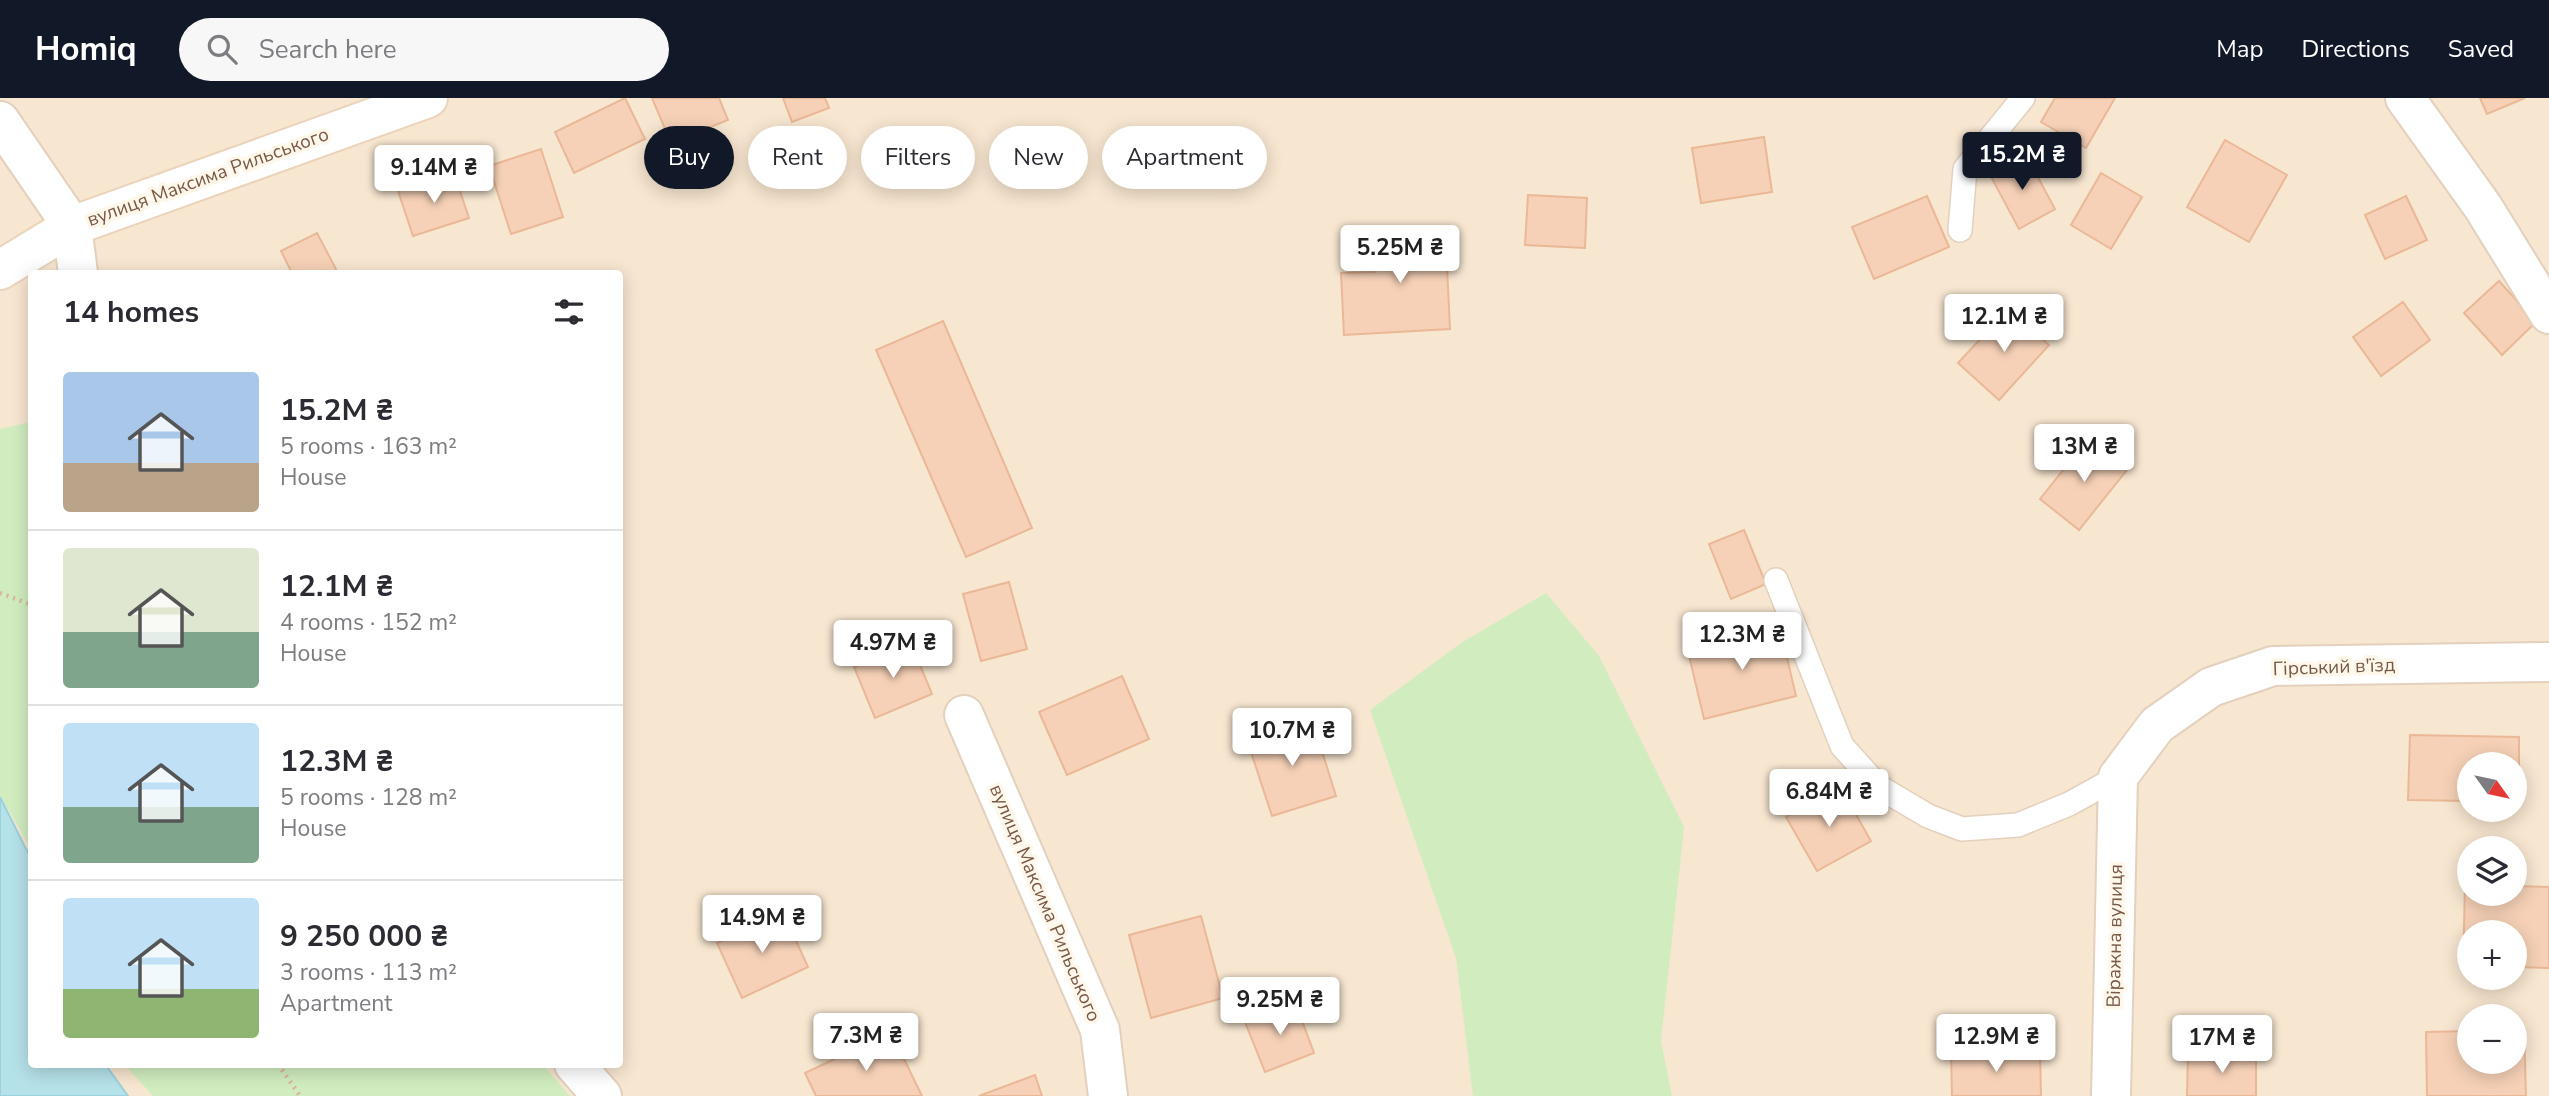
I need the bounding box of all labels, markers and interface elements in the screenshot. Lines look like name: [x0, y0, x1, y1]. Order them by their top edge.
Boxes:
search box: [179, 18, 669, 81]
text: Homiq: [35, 27, 137, 72]
icon: search: [203, 30, 241, 68]
text: Search here: [259, 32, 397, 67]
text: Map: [2216, 33, 2263, 65]
text: Directions: [2301, 33, 2410, 65]
text: Saved: [2448, 33, 2514, 65]
street label: вулиця Максима Рильського: [84, 121, 332, 233]
chip: Buy: [644, 126, 734, 189]
chip: Rent: [748, 126, 847, 189]
chip: Filters: [861, 126, 975, 189]
chip: New: [989, 126, 1088, 189]
chip: Apartment: [1102, 126, 1267, 189]
pin: 15.2M ₴: [1957, 132, 2087, 192]
text: 15.2M ₴: [1978, 139, 2066, 170]
pin: 9.14M ₴: [369, 146, 499, 205]
text: 9.14M ₴: [390, 152, 478, 183]
pin: 5.25M ₴: [1335, 226, 1465, 285]
text: 5.25M ₴: [1356, 232, 1444, 263]
text: 14 homes: [63, 292, 199, 333]
icon: filters: [550, 293, 588, 331]
pin: 12.1M ₴: [1939, 294, 2069, 354]
text: 12.1M ₴: [1960, 301, 2048, 332]
text: 15.2M ₴: [280, 390, 394, 431]
icon: home: [119, 400, 203, 484]
pin: 13M ₴: [2035, 424, 2133, 484]
text: 5 rooms · 163 m²: [280, 431, 457, 462]
text: 13M ₴: [2050, 431, 2118, 462]
text: House: [280, 462, 347, 493]
text: 12.1M ₴: [280, 566, 394, 607]
icon: home: [119, 576, 203, 660]
text: 4 rooms · 152 m²: [280, 607, 457, 638]
pin: 12.3M ₴: [1677, 612, 1807, 672]
text: 12.3M ₴: [1698, 619, 1786, 650]
pin: 4.97M ₴: [828, 620, 958, 680]
text: 4.97M ₴: [849, 627, 937, 658]
text: House: [280, 638, 347, 669]
street label: Гірський в'їзд: [2272, 652, 2396, 682]
pin: 10.7M ₴: [1227, 708, 1357, 768]
text: 10.7M ₴: [1248, 715, 1336, 746]
text: 12.3M ₴: [280, 741, 394, 782]
icon: home: [119, 751, 203, 835]
north arrow: [2457, 752, 2527, 822]
map controls: [2457, 752, 2527, 1074]
pin: 6.84M ₴: [1764, 770, 1894, 829]
text: 6.84M ₴: [1785, 776, 1873, 807]
street label: вулиця Максима Рильського: [983, 780, 1107, 1026]
text: 5 rooms · 128 m²: [280, 782, 457, 813]
text: House: [280, 813, 347, 844]
button: layers: [2457, 836, 2527, 906]
street label: Віражна вулиця: [2101, 864, 2129, 1008]
pin: 14.9M ₴: [697, 896, 827, 955]
text: 14.9M ₴: [718, 902, 806, 933]
text: 9 250 000 ₴: [280, 916, 448, 957]
button: +: [2457, 920, 2527, 990]
icon: home: [119, 926, 203, 1010]
text: 3 rooms · 113 m²: [280, 957, 457, 988]
pin: 9.25M ₴: [1215, 978, 1345, 1037]
text: 9.25M ₴: [1236, 984, 1324, 1015]
text: Apartment: [280, 988, 392, 1019]
button: −: [2457, 1004, 2527, 1074]
pin: 7.3M ₴: [809, 1014, 923, 1073]
pin: 12.9M ₴: [1931, 1014, 2061, 1074]
pin: 17M ₴: [2173, 1016, 2271, 1075]
text: 7.3M ₴: [829, 1020, 903, 1051]
text: 12.9M ₴: [1952, 1021, 2040, 1052]
text: 17M ₴: [2188, 1022, 2256, 1053]

